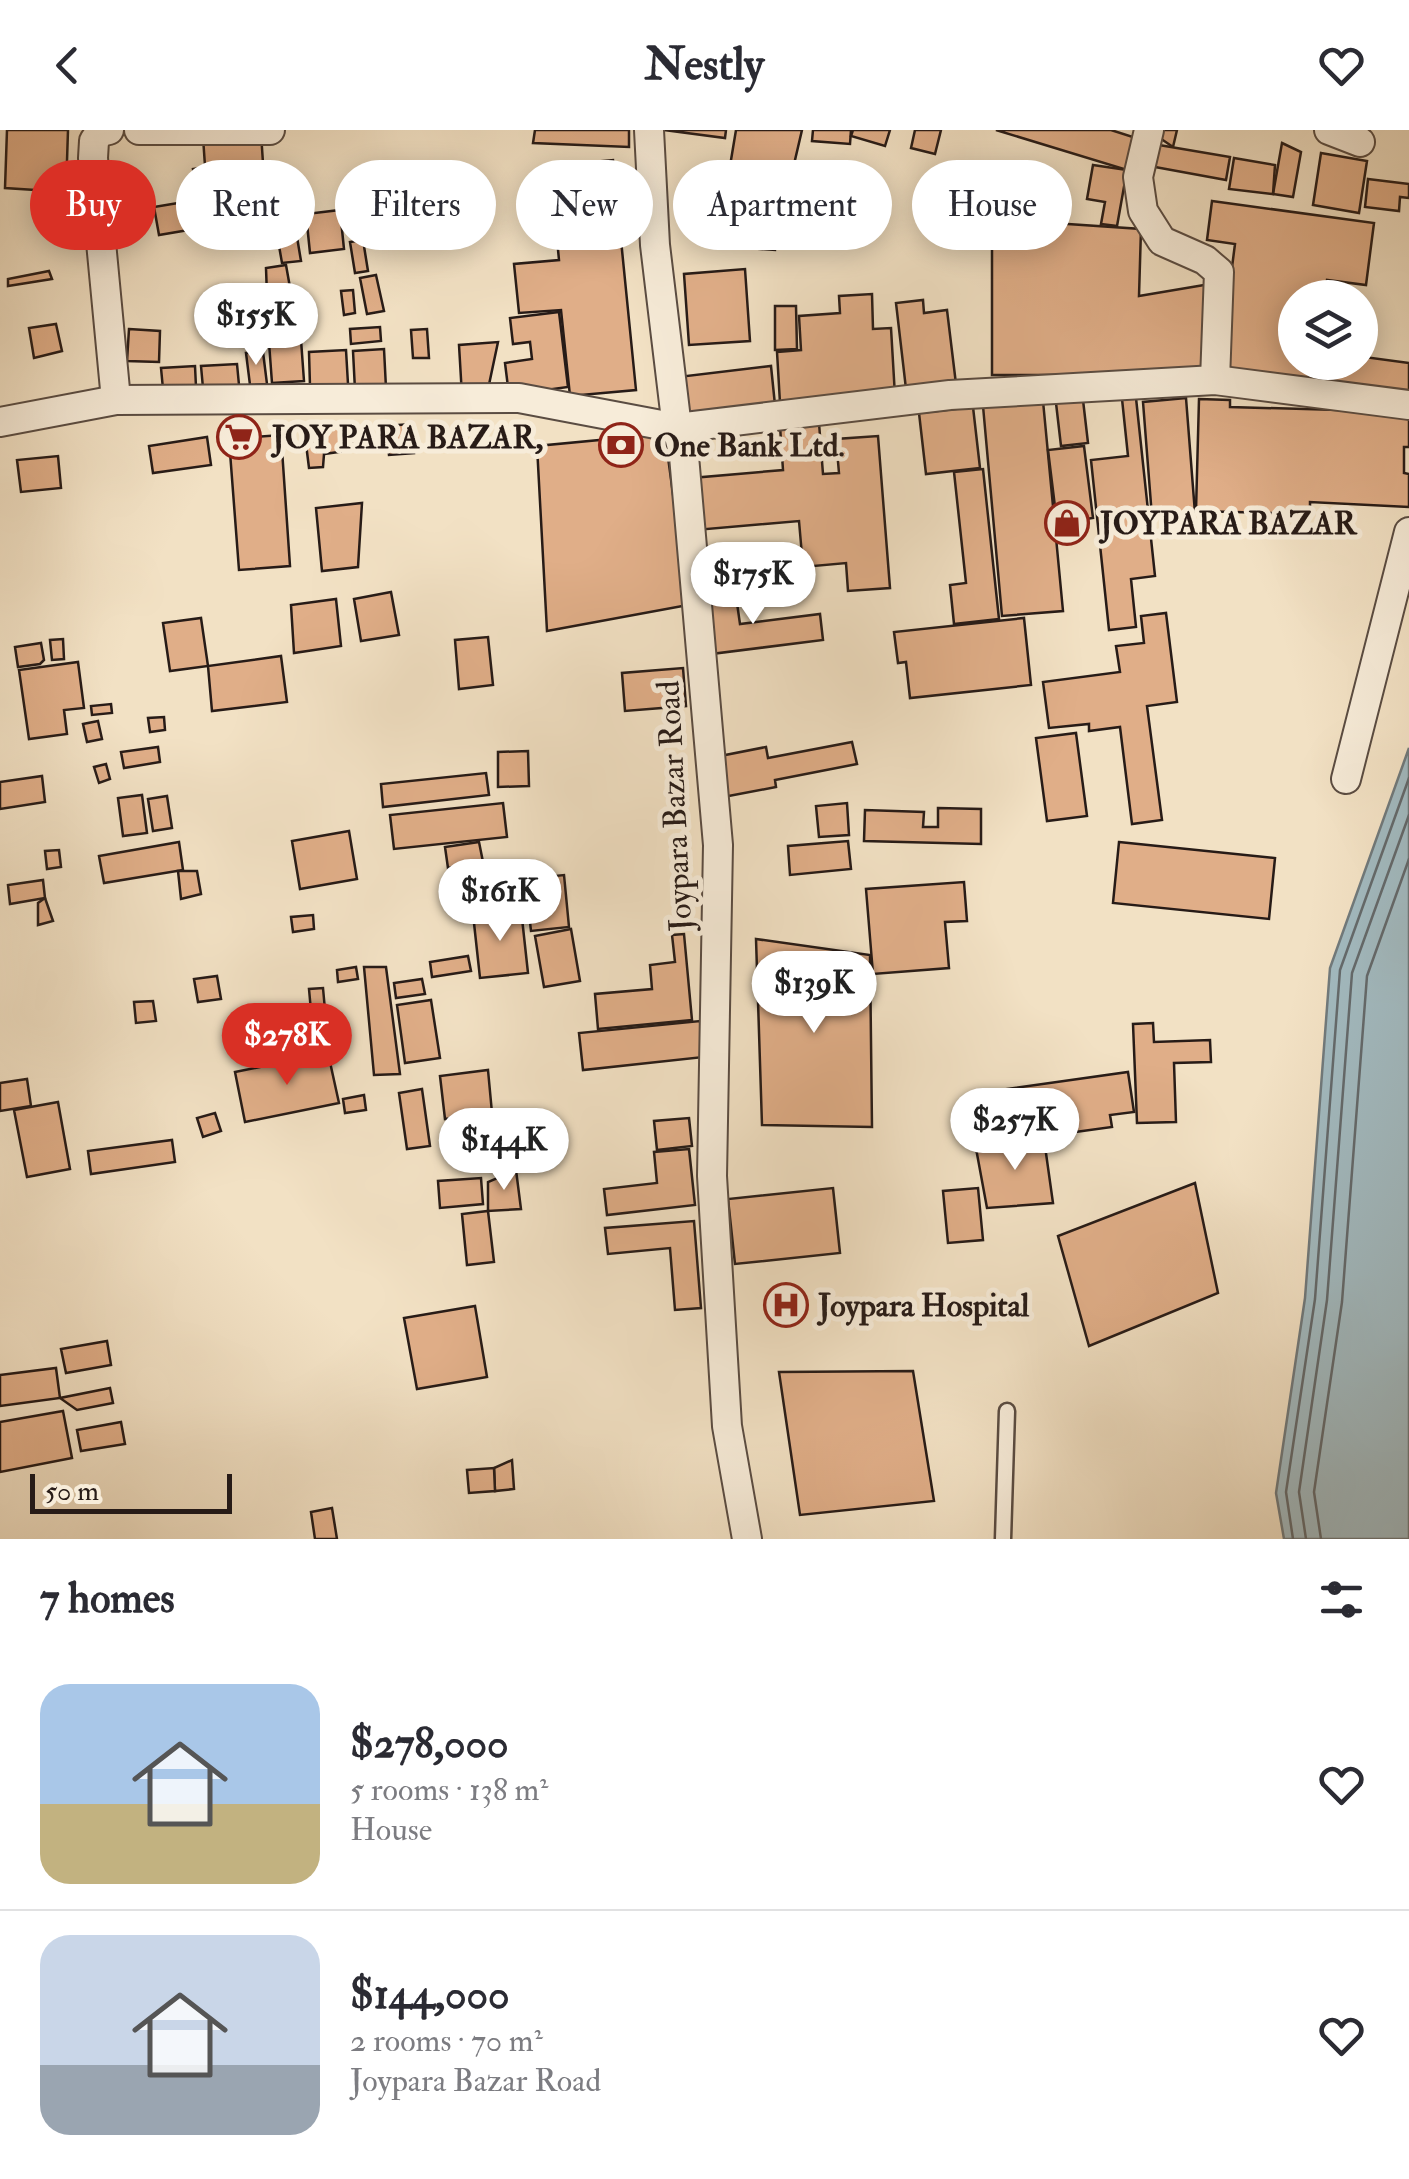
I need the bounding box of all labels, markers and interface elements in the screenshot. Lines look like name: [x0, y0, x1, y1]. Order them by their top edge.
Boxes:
text: Nestly: [645, 37, 764, 93]
icon: back: [40, 38, 95, 93]
icon: heart: [1314, 38, 1369, 93]
chip: Buy: [30, 160, 156, 250]
chip: Rent: [176, 160, 315, 250]
chip: Filters: [335, 160, 496, 250]
chip: New: [516, 160, 653, 250]
chip: Apartment: [673, 160, 892, 250]
chip: House: [912, 160, 1072, 250]
map controls: [1278, 280, 1378, 380]
button: layers: [1278, 280, 1378, 380]
pin: $155K: [186, 283, 326, 368]
text: $155K: [216, 295, 296, 335]
supermarket icon: JOY PARA BAZAR,: [216, 414, 262, 460]
place label: JOY PARA BAZAR,: [270, 418, 543, 458]
bank icon: One Bank Ltd.: [598, 422, 644, 468]
place label: One Bank Ltd.: [654, 426, 845, 466]
shop icon: JOYPARA BAZAR: [1044, 500, 1090, 546]
place label: JOYPARA BAZAR: [1098, 504, 1359, 544]
pin: $175K: [683, 542, 823, 627]
text: $175K: [713, 554, 793, 594]
street label: Joypara Bazar Road: [648, 679, 702, 933]
pin: $161K: [430, 859, 570, 944]
text: $161K: [460, 871, 540, 911]
pin: $139K: [744, 951, 884, 1036]
text: $139K: [774, 963, 854, 1003]
pin: $278K: [217, 1003, 357, 1088]
text: $278K: [244, 1015, 330, 1055]
pin: $257K: [945, 1088, 1085, 1173]
text: $257K: [972, 1100, 1058, 1140]
pin: $144K: [434, 1108, 574, 1193]
text: $144K: [461, 1120, 547, 1160]
hospital icon: Joypara Hospital: [763, 1282, 809, 1328]
place label: Joypara Hospital: [816, 1286, 1030, 1326]
scale bar: [30, 1469, 232, 1514]
text: 50 m: [45, 1474, 99, 1509]
icon: filters: [1314, 1572, 1369, 1627]
text: 7 homes: [40, 1573, 175, 1625]
text: $278,000: [350, 1718, 509, 1770]
icon: home: [120, 1724, 240, 1844]
icon: heart: [1314, 1757, 1369, 1812]
text: 5 rooms · 138 m²: [350, 1770, 548, 1810]
text: House: [350, 1810, 432, 1850]
text: $144,000: [350, 1969, 510, 2021]
icon: home: [120, 1975, 240, 2095]
icon: heart: [1314, 2008, 1369, 2063]
text: 2 rooms · 70 m²: [350, 2021, 543, 2061]
text: Joypara Bazar Road: [350, 2061, 601, 2101]

